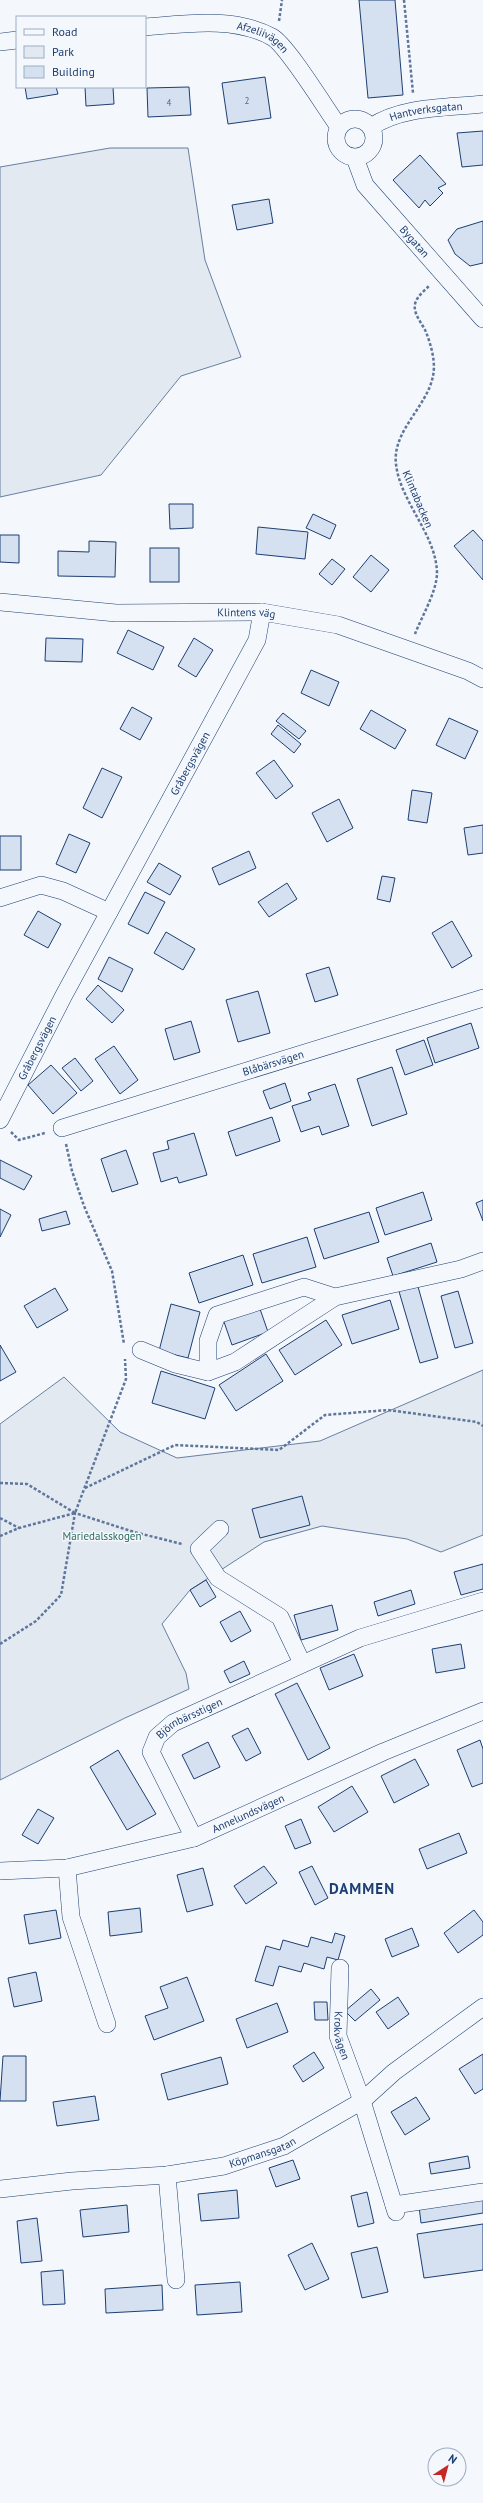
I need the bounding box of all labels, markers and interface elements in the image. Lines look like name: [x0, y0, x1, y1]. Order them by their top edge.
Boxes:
legend: [16, 16, 146, 88]
street label: Afzeliivägen: [236, 18, 292, 56]
text: Road: [52, 24, 77, 39]
text: Park: [52, 44, 74, 59]
text: Building: [52, 64, 95, 79]
house number: 2: [245, 95, 250, 106]
house number: 4: [167, 97, 172, 108]
street label: Hantverksgatan: [388, 99, 463, 124]
street label: Bygatan: [397, 223, 433, 260]
street label: Klintabacken: [400, 468, 436, 530]
street label: Klintens väg: [217, 605, 277, 621]
street label: Gråbergsvägen: [167, 729, 213, 798]
street label: Gråbergsvägen: [15, 1013, 59, 1082]
street label: Blåbärsvägen: [241, 1047, 305, 1079]
park label: Mariedalsskogen: [63, 1529, 141, 1543]
street label: Björnbärsstigen: [153, 1695, 224, 1742]
street label: Annelundsvägen: [210, 1791, 287, 1836]
district label: DAMMEN: [329, 1879, 395, 1898]
street label: Krokvägen: [331, 2011, 353, 2062]
street label: Köpmansgatan: [227, 2134, 298, 2171]
north arrow: [427, 2447, 467, 2487]
text: N: [446, 2451, 460, 2467]

